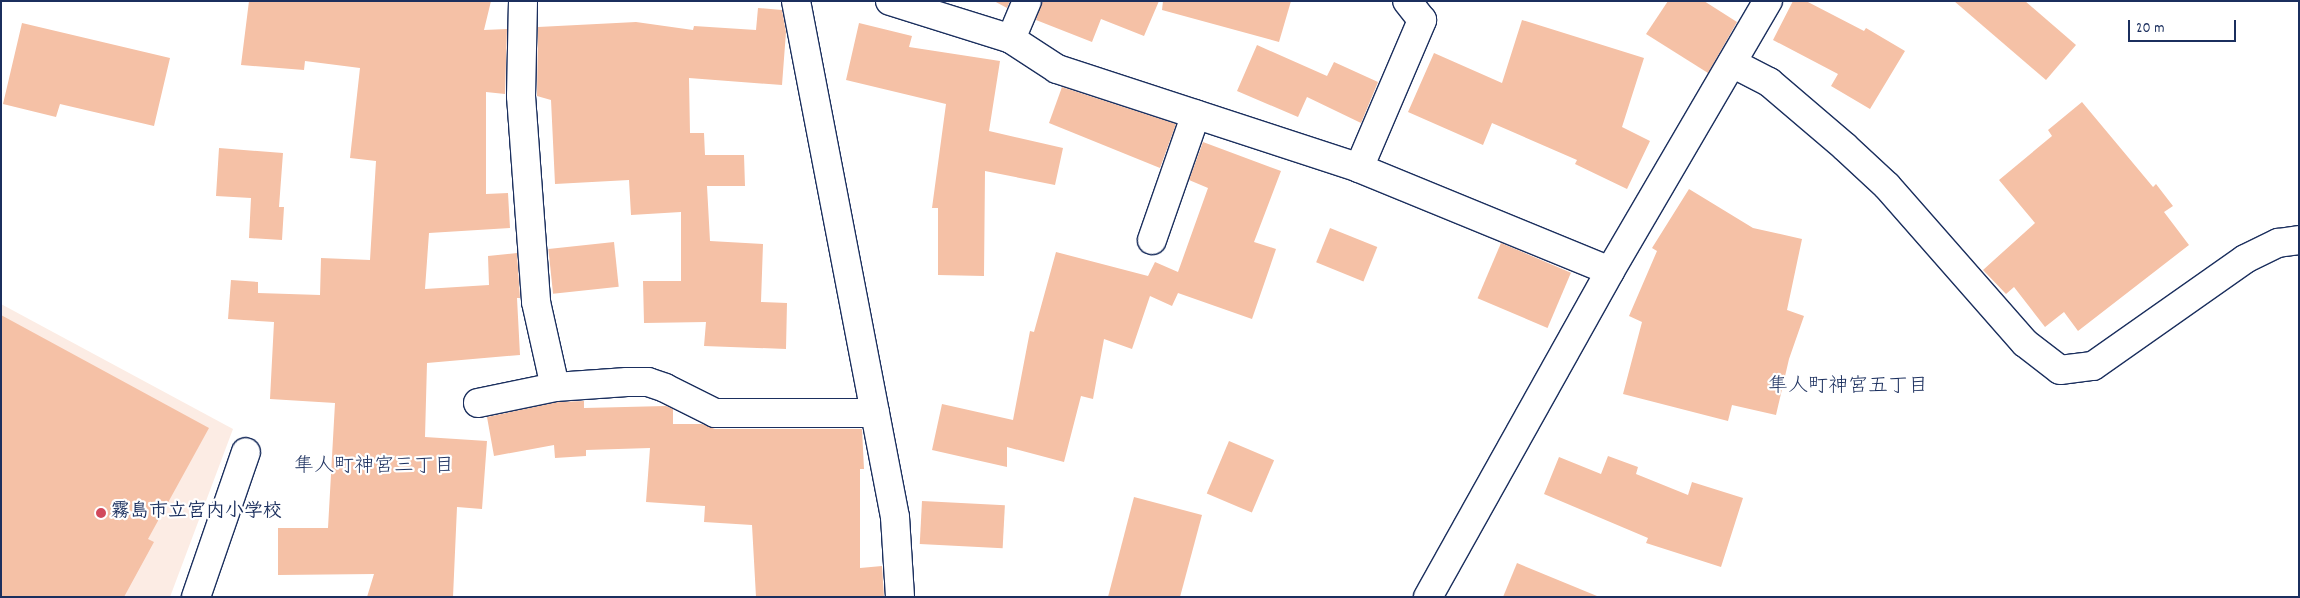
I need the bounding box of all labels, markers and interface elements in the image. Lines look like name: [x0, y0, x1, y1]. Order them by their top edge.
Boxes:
scale bar: [2130, 10, 2238, 42]
text: 20 m: [2136, 18, 2164, 40]
district label: 隼人町神宮五丁目: [1768, 375, 1928, 399]
district label: 隼人町神宮三丁目: [294, 455, 454, 479]
place label: 霧島市立宮内小学校: [111, 502, 282, 524]
marker: 霧島市立宮内小学校: [95, 507, 107, 519]

